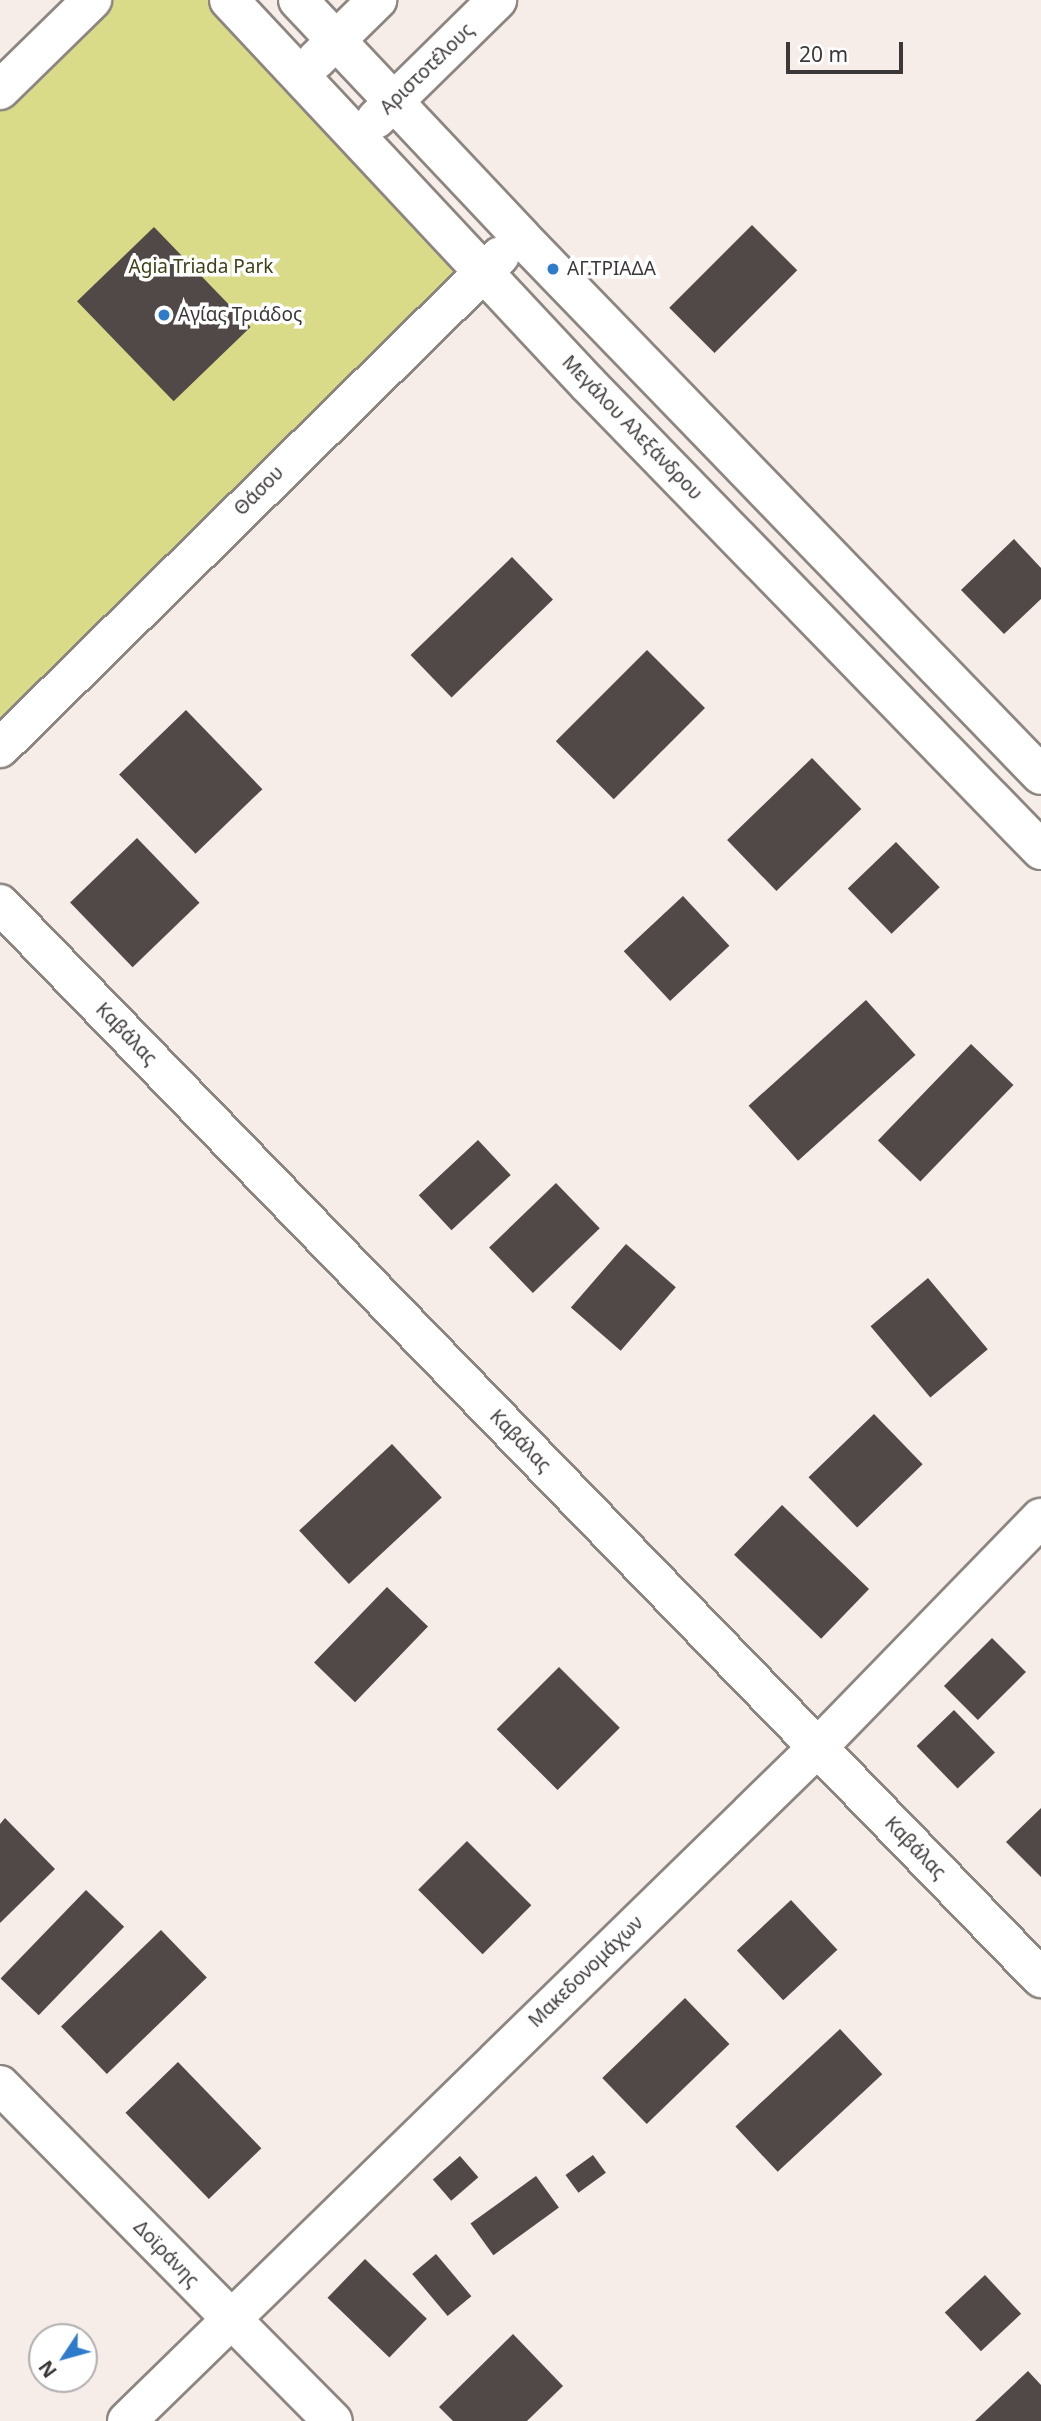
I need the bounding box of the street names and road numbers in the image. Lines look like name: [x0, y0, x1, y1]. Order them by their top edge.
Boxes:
street label: Αριστοτέλους: [376, 19, 478, 119]
street label: Μεγάλου Αλεξάνδρου: [557, 351, 707, 505]
street label: Θάσου: [230, 462, 288, 520]
street label: Καβάλας: [91, 998, 161, 1070]
street label: Καβάλας: [485, 1405, 555, 1477]
street label: Καβάλας: [880, 1812, 950, 1884]
street label: Μακεδονομάχων: [524, 1912, 648, 2032]
street label: Δοϊράνης: [129, 2216, 203, 2292]

